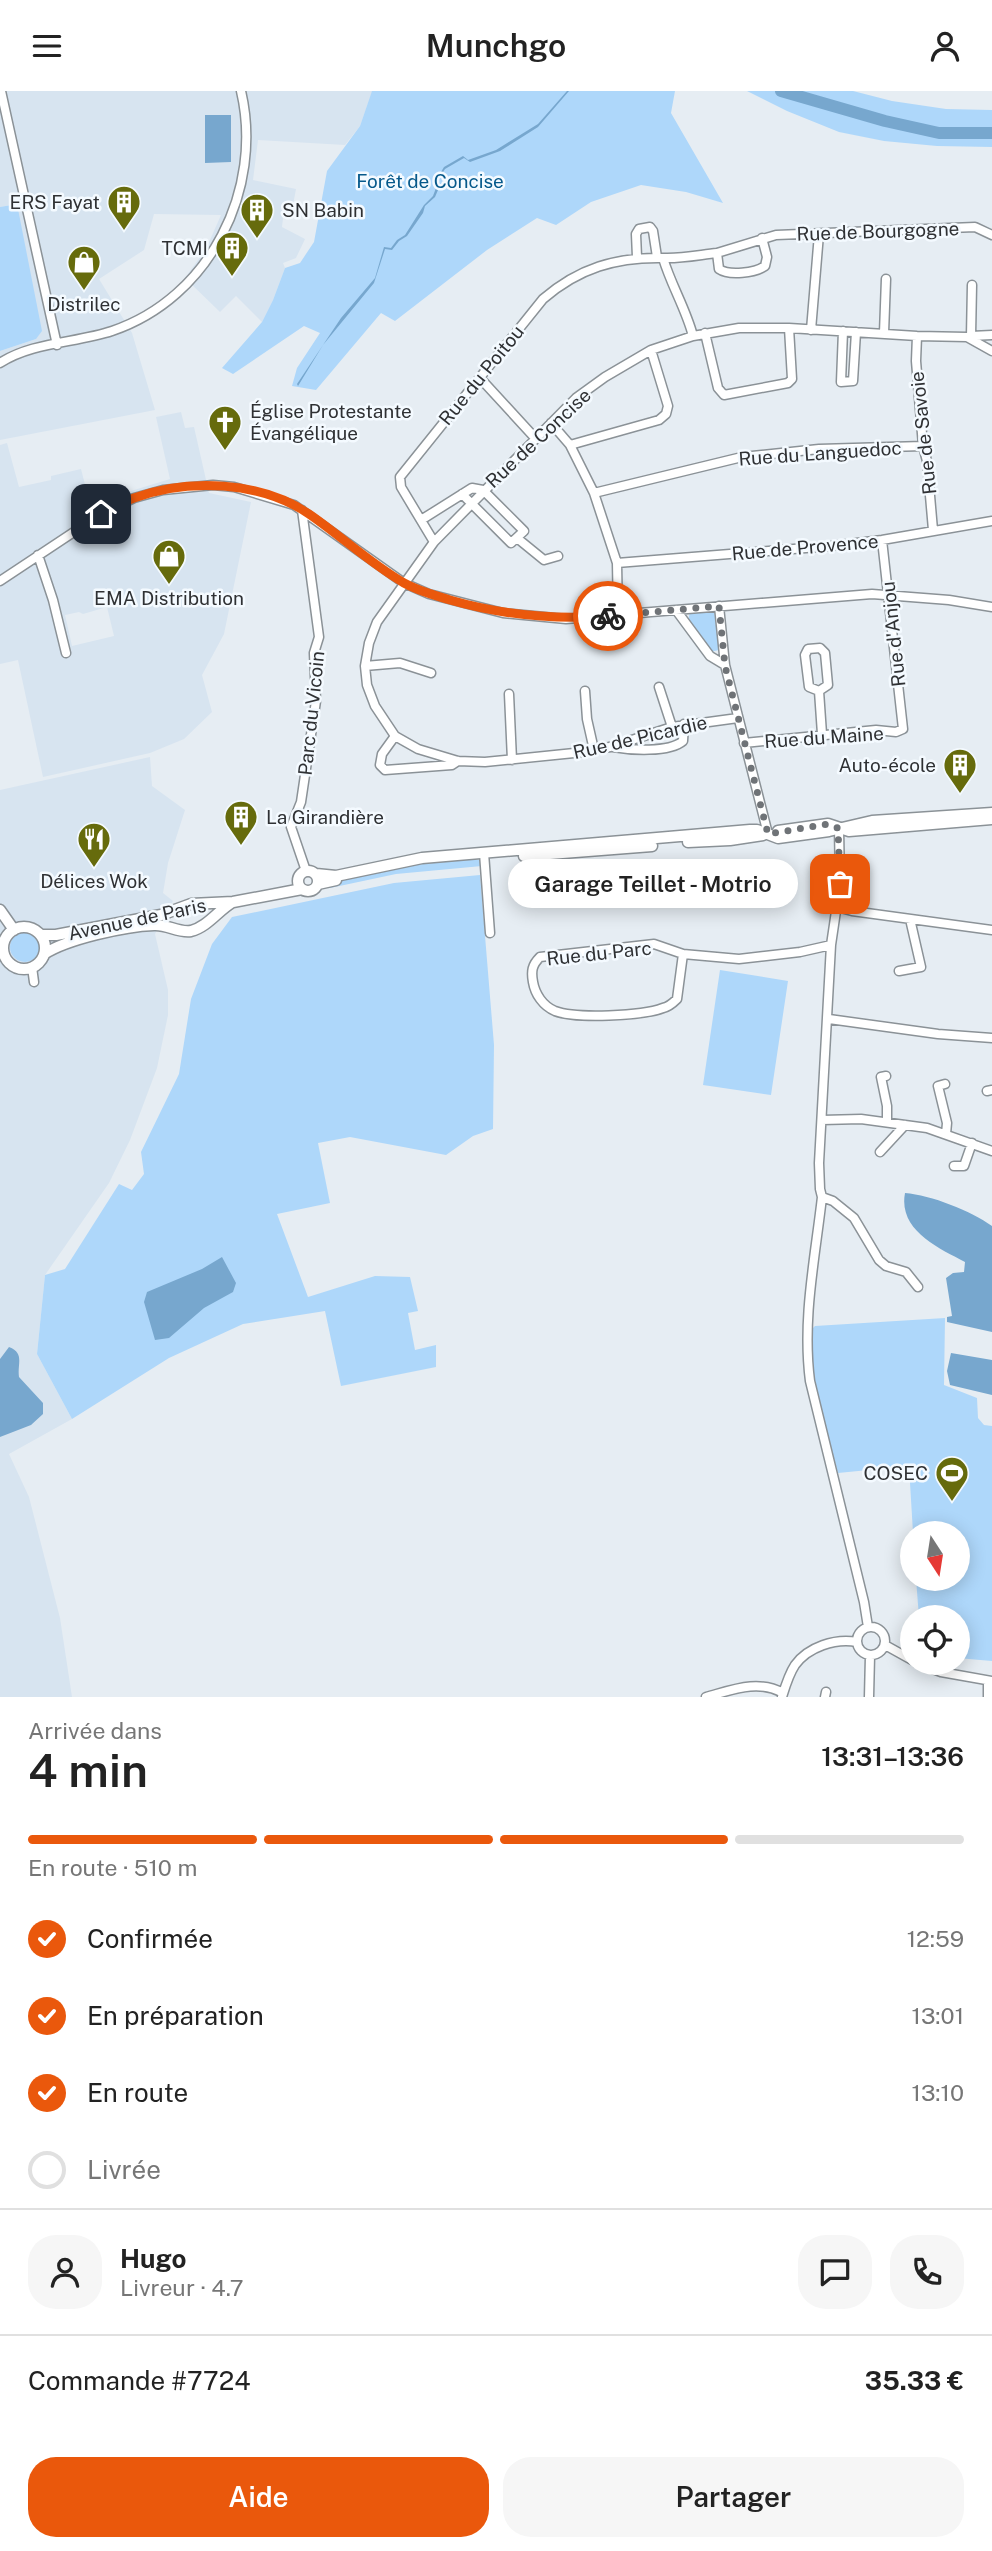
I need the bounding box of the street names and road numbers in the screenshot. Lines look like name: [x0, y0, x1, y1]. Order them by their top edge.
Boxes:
street label: Rue de Bourgogne: [796, 217, 960, 245]
street label: Rue du Poitou: [434, 321, 528, 429]
street label: Rue de Savoie: [906, 370, 940, 496]
street label: Rue de Concise: [481, 384, 595, 492]
street label: Rue du Languedoc: [738, 436, 902, 470]
street label: Rue de Provence: [731, 530, 879, 564]
street label: Rue d'Anjou: [877, 580, 909, 688]
street label: Parc du Vicoin: [294, 650, 328, 776]
street label: Rue de Picardie: [571, 711, 709, 763]
street label: Rue du Maine: [764, 722, 884, 752]
street label: Avenue de Paris: [66, 894, 208, 944]
street label: Rue du Parc: [545, 937, 653, 969]

